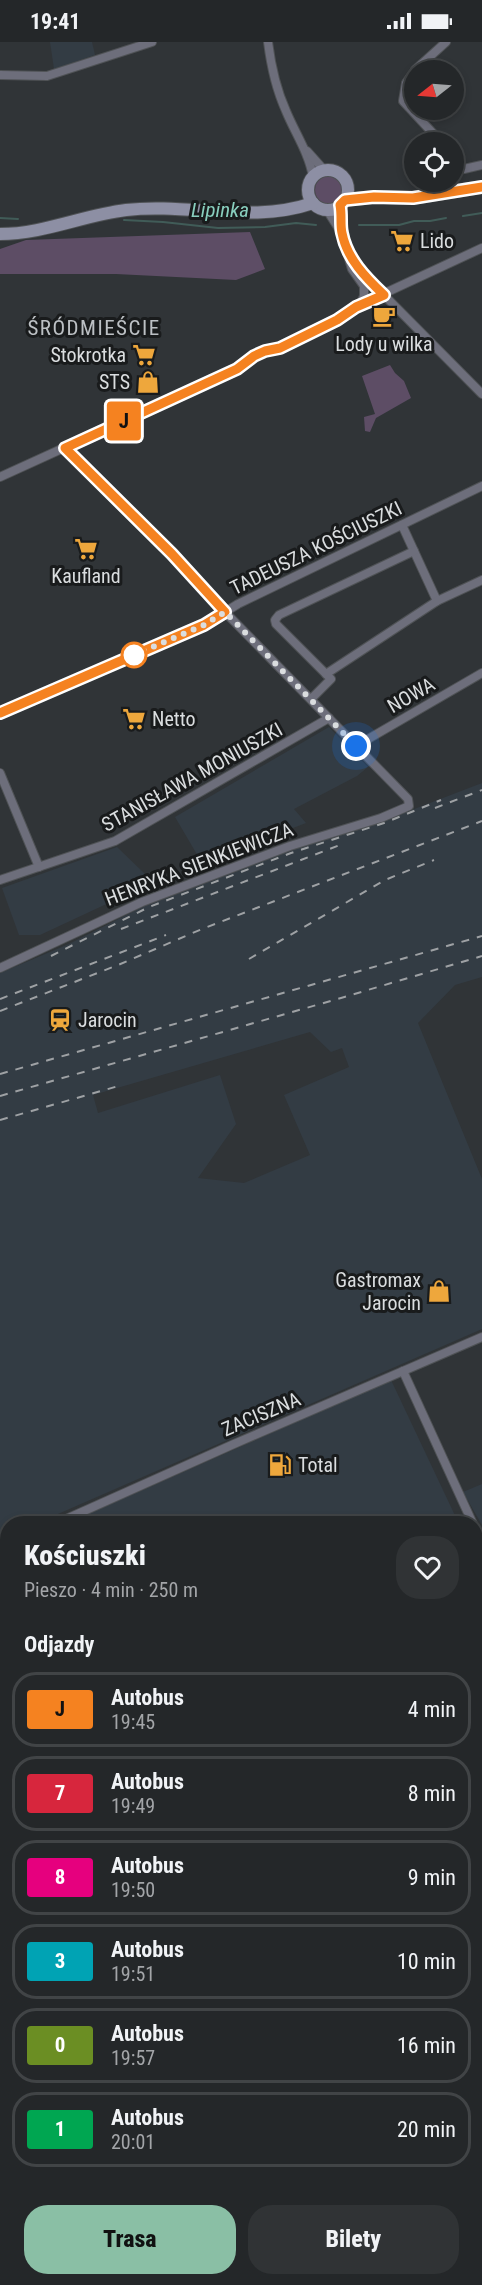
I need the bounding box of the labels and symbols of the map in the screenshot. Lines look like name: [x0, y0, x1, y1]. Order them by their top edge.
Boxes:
north arrow: [404, 60, 464, 120]
water label: Lipinka: [191, 198, 249, 222]
supermarket icon: Lido: [389, 228, 415, 254]
place label: Lido: [420, 229, 454, 253]
cafe icon: Lody u wilka: [371, 303, 397, 329]
district label: ŚRÓDMIEŚCIE: [27, 316, 161, 340]
place label: Lody u wilka: [335, 332, 433, 356]
supermarket icon: Stokrotka: [131, 342, 157, 368]
place label: Stokrotka: [50, 343, 126, 367]
shop icon: STS: [135, 369, 161, 395]
place label: STS: [99, 370, 130, 394]
line badge: J: [104, 402, 144, 440]
street label: TADEUSZA KOŚCIUSZKI: [226, 496, 406, 600]
supermarket icon: Kaufland: [73, 536, 99, 562]
place label: Kaufland: [51, 564, 121, 588]
unlabelled marker: [121, 642, 147, 668]
street label: NOWA: [383, 672, 439, 718]
supermarket icon: Netto: [121, 706, 147, 732]
place label: Netto: [152, 707, 195, 731]
street label: STANISŁAWA MONIUSZKI: [97, 717, 287, 837]
your location: [341, 731, 371, 761]
street label: HENRYKA SIENKIEWICZA: [101, 817, 297, 911]
station icon: Jarocin: [47, 1007, 73, 1033]
place label: Jarocin: [78, 1008, 137, 1032]
place label: Gastromax Jarocin: [335, 1268, 421, 1315]
shop icon: Gastromax Jarocin: [426, 1278, 452, 1304]
street label: ZACISZNA: [218, 1387, 304, 1441]
fuel station icon: Total: [267, 1452, 293, 1478]
place label: Total: [298, 1453, 338, 1477]

